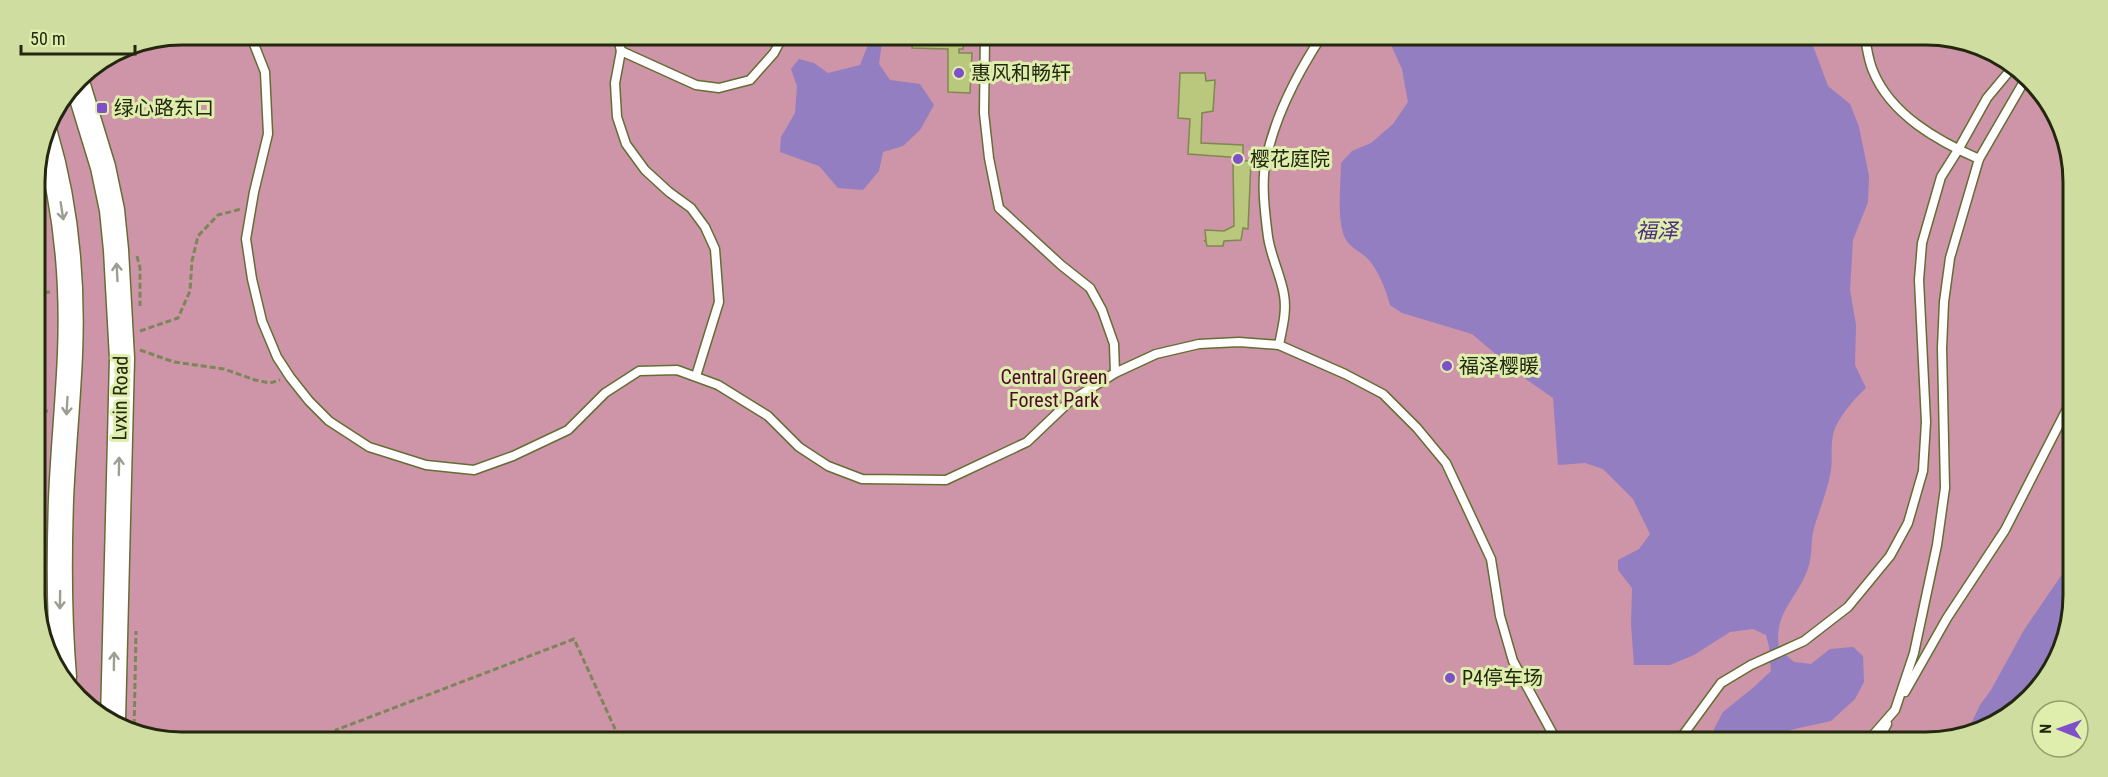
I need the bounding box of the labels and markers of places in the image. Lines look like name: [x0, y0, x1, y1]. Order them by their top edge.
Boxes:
place label: 惠风和畅轩: [971, 61, 1071, 85]
marker: 惠风和畅轩: [952, 66, 966, 80]
place label: 绿心路东口: [114, 96, 214, 120]
marker: 绿心路东口: [95, 101, 109, 115]
place label: 樱花庭院: [1250, 147, 1330, 171]
marker: 樱花庭院: [1231, 152, 1245, 166]
place label: 福泽樱暖: [1459, 354, 1539, 378]
marker: 福泽樱暖: [1440, 359, 1454, 373]
place label: P4停车场: [1462, 666, 1543, 690]
marker: P4停车场: [1443, 671, 1457, 685]

